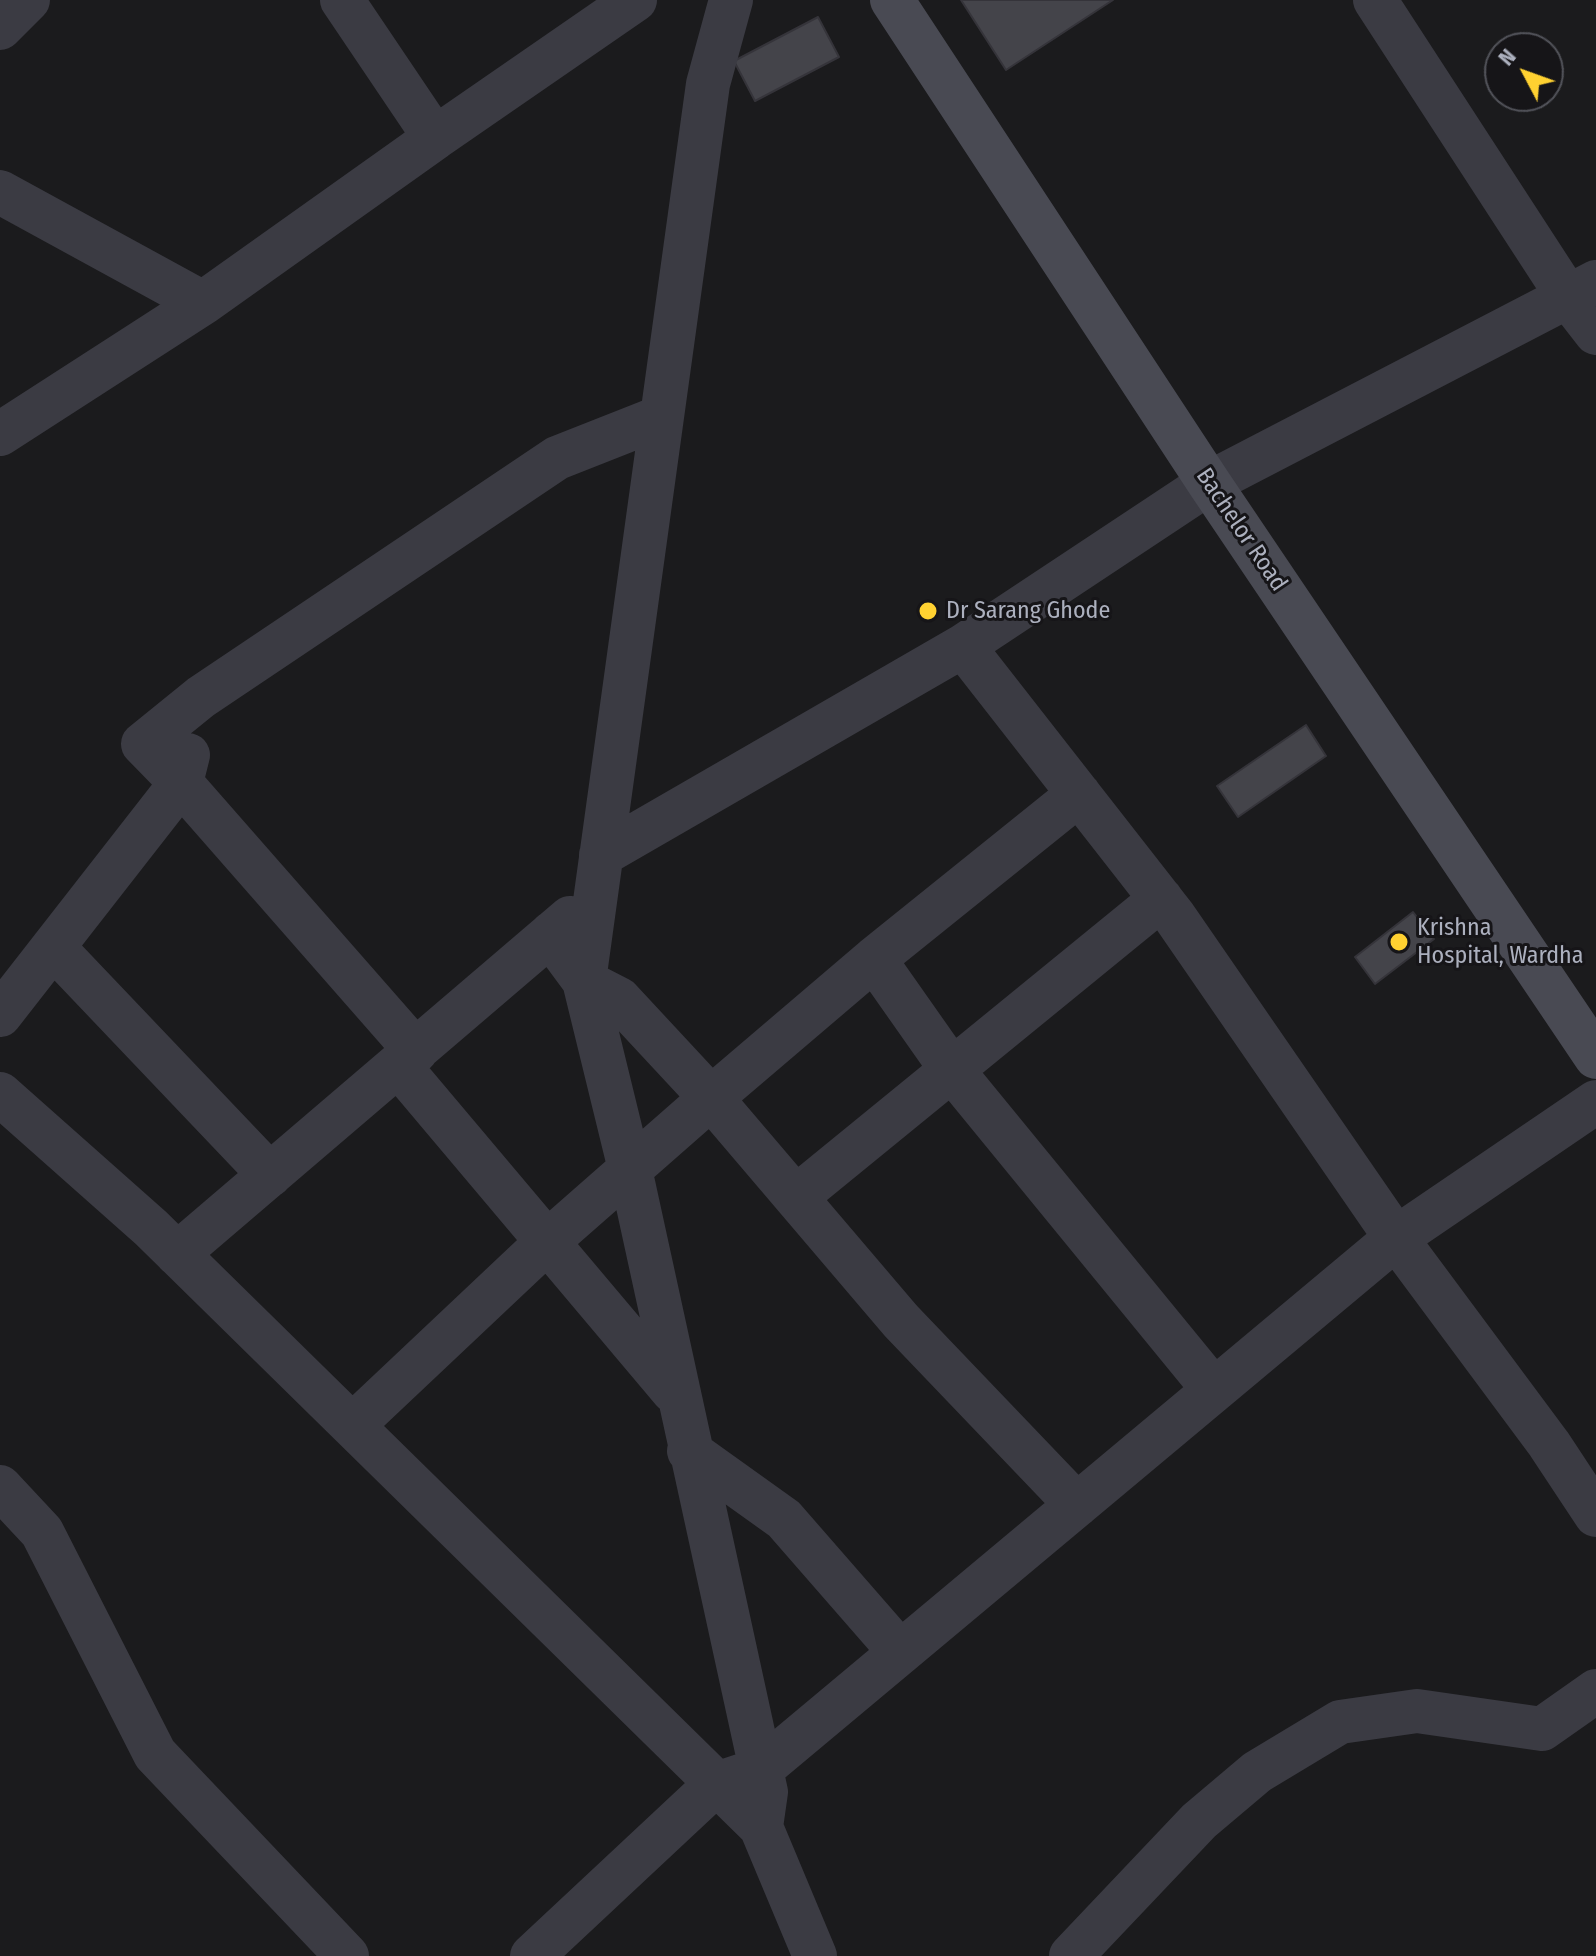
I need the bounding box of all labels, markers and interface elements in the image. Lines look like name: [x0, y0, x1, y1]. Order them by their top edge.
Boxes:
north arrow: [1484, 32, 1564, 112]
text: N: [1493, 43, 1522, 71]
street label: Bachelor Road: [1189, 463, 1293, 597]
place label: Dr Sarang Ghode: [946, 597, 1110, 625]
marker: Dr Sarang Ghode: [917, 600, 939, 622]
place label: Krishna Hospital, Wardha: [1417, 914, 1584, 970]
marker: Krishna Hospital, Wardha: [1388, 931, 1410, 953]

